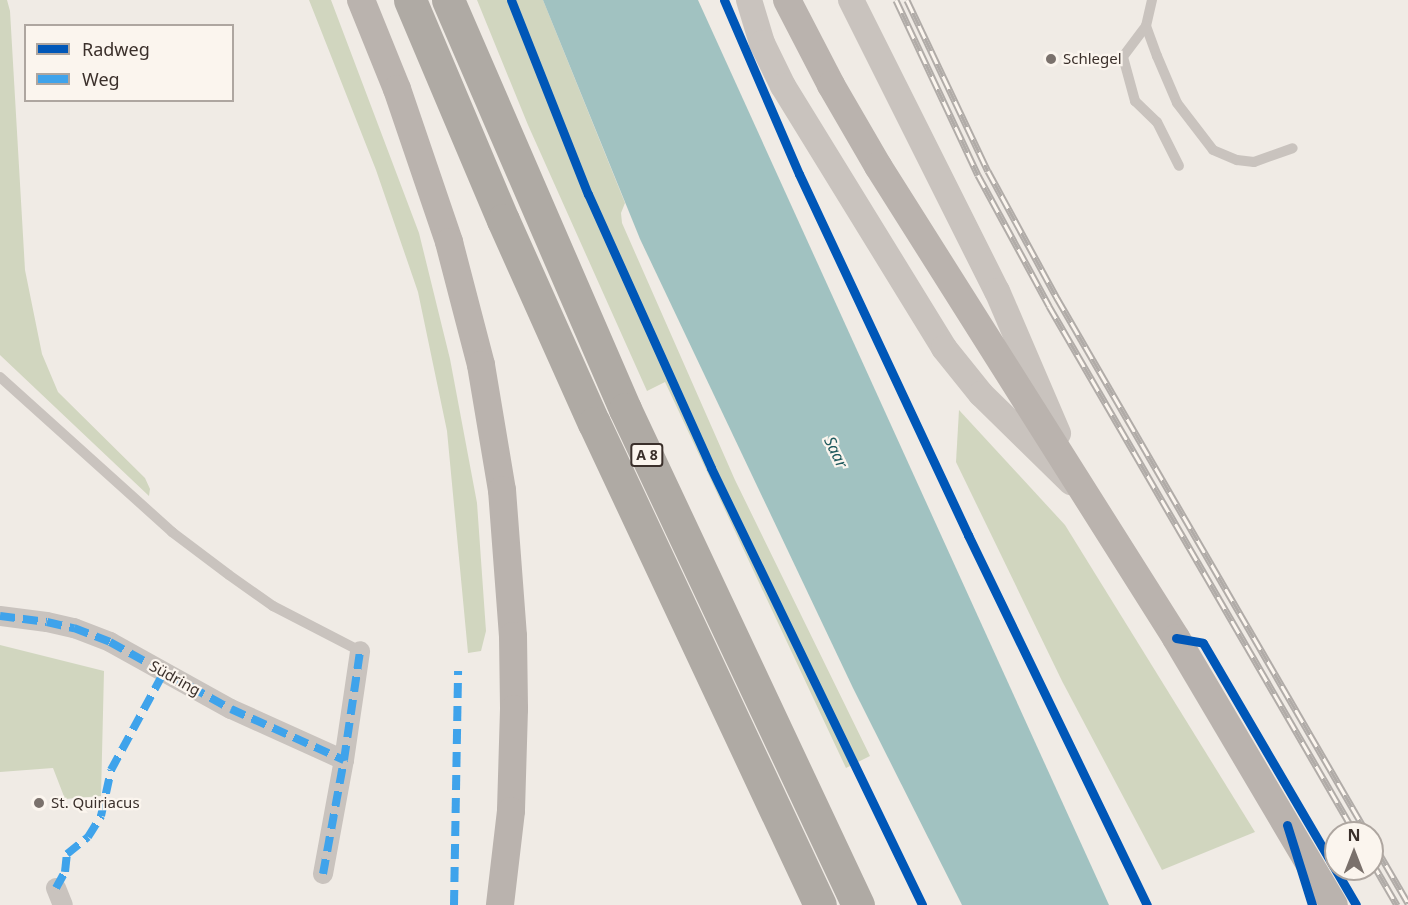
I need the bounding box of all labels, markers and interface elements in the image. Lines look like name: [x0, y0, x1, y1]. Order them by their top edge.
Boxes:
legend: [24, 24, 234, 102]
text: Radweg: [82, 37, 150, 61]
place label: Schlegel: [1063, 50, 1122, 68]
marker: Schlegel: [1044, 52, 1058, 66]
text: Weg: [82, 67, 120, 91]
water label: Saar: [820, 433, 852, 471]
road number: A 8: [629, 444, 665, 466]
street label: Südring: [146, 657, 204, 699]
place label: St. Quiriacus: [51, 794, 140, 812]
marker: St. Quiriacus: [32, 796, 46, 810]
north arrow: [1324, 821, 1384, 881]
text: N: [1347, 824, 1361, 846]

